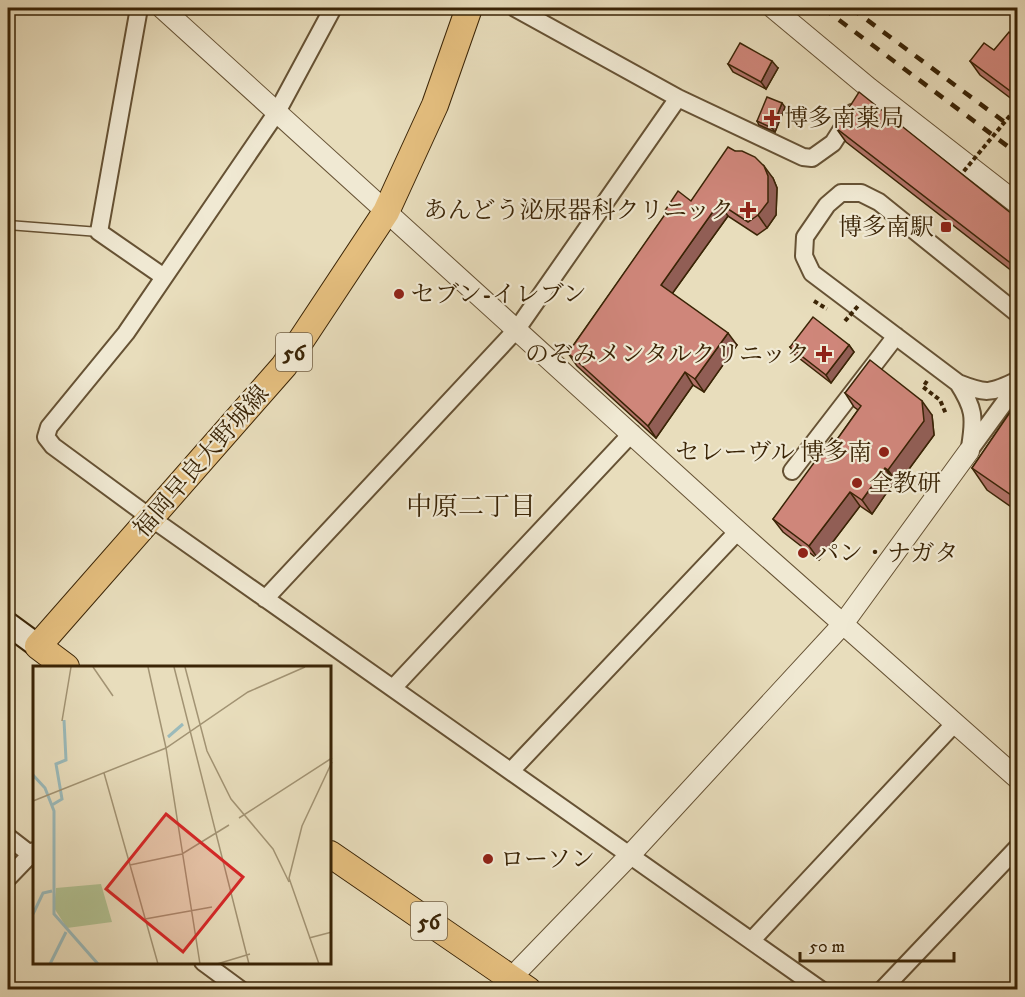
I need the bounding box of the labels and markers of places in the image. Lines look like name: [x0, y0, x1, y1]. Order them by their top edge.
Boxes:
place label: 博多南薬局: [784, 104, 904, 134]
marker: 博多南薬局: [765, 111, 779, 125]
place label: あんどう泌尿器科クリニック: [423, 196, 734, 226]
marker: あんどう泌尿器科クリニック: [739, 201, 757, 219]
place label: 博多南駅: [838, 213, 934, 243]
marker: 博多南駅: [939, 220, 953, 234]
place label: セブン-イレブン: [411, 280, 587, 310]
marker: セブン-イレブン: [392, 287, 406, 301]
place label: のぞみメンタルクリニック: [525, 340, 810, 370]
marker: のぞみメンタルクリニック: [815, 345, 833, 363]
place label: セレーヴル 博多南: [676, 438, 872, 468]
marker: セレーヴル 博多南: [877, 445, 891, 459]
place label: 全教研: [869, 469, 941, 499]
marker: 全教研: [850, 476, 864, 490]
place label: パン・ナガタ: [815, 539, 959, 569]
marker: パン・ナガタ: [796, 546, 810, 560]
place label: ローソン: [500, 845, 595, 875]
marker: ローソン: [481, 852, 495, 866]

